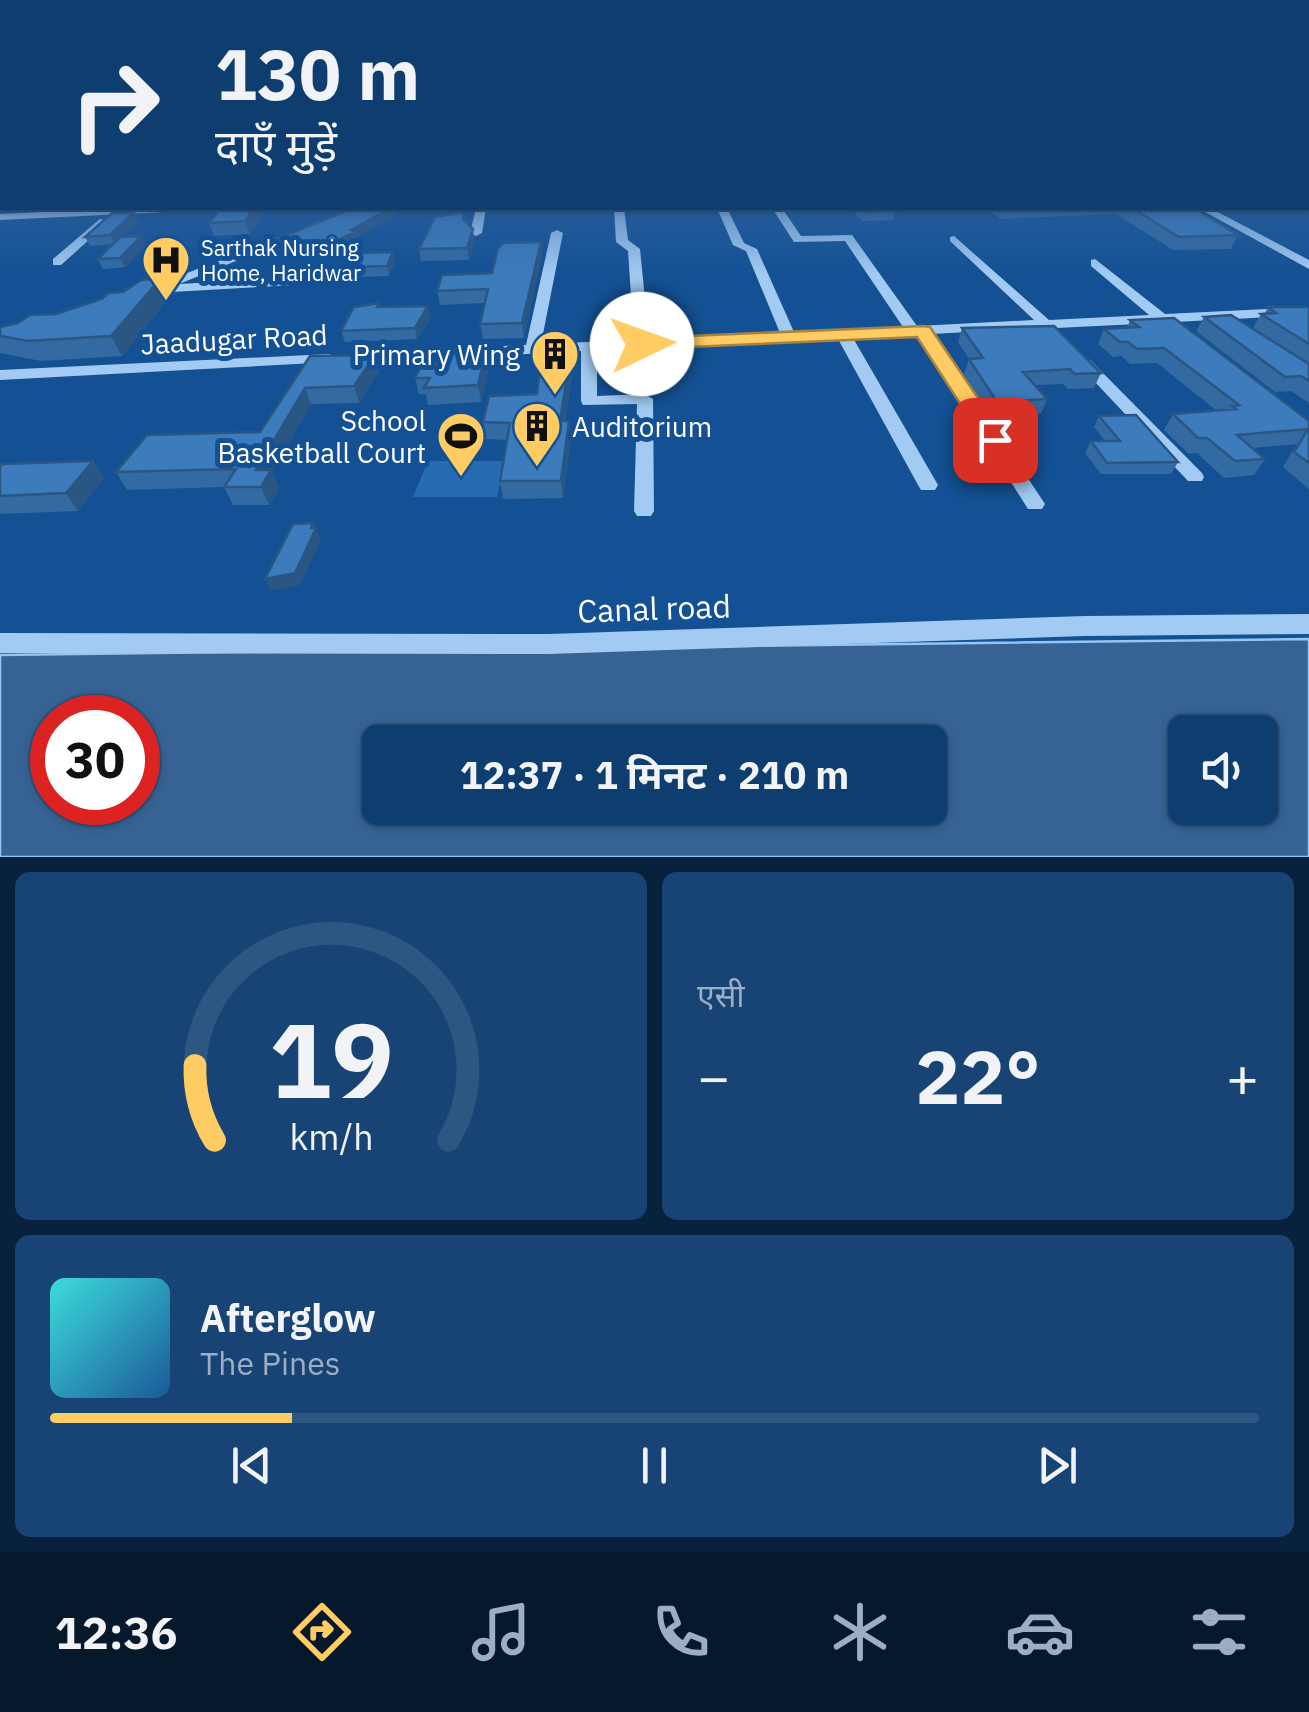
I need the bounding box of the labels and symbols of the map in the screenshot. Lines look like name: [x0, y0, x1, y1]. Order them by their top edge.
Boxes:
place label: Sarthak Nursing Home, Haridwar: [201, 233, 361, 287]
hospital icon: Sarthak Nursing Home, Haridwar: [140, 234, 192, 302]
position arrow: [590, 292, 694, 396]
street label: Jaadugar Road: [140, 316, 328, 362]
building icon: Primary Wing: [529, 328, 581, 396]
place label: Primary Wing: [353, 336, 520, 373]
pin: [953, 398, 1038, 483]
building icon: Auditorium: [511, 400, 563, 468]
place label: School Basketball Court: [218, 402, 426, 471]
place label: Auditorium: [572, 408, 712, 445]
sports icon: School Basketball Court: [435, 410, 487, 478]
street label: Canal road: [576, 584, 732, 632]
speed limit sign: 30: [30, 695, 160, 825]

